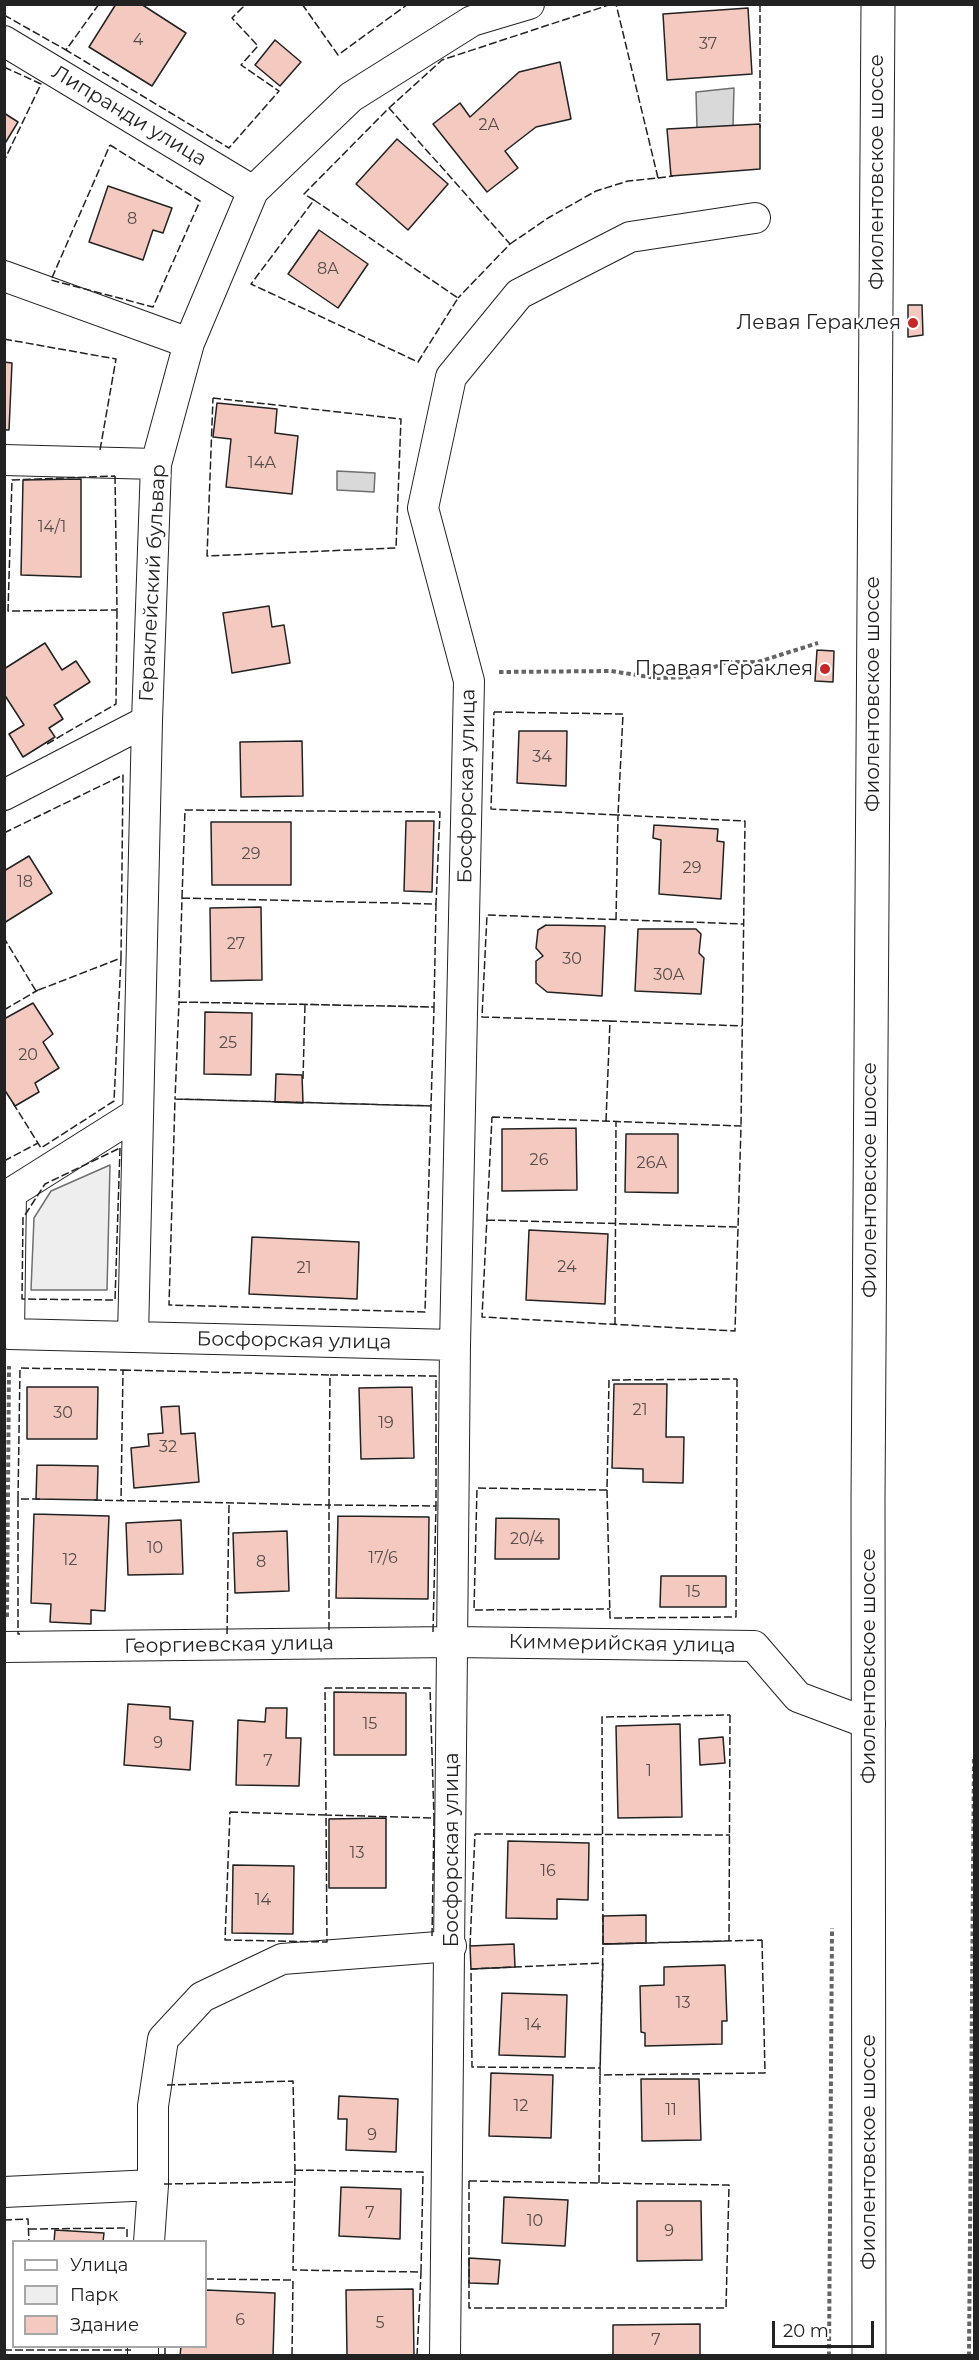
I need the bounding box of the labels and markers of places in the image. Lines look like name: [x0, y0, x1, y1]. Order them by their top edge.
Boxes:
place label: Левая Гераклея: [737, 311, 901, 335]
marker: Левая Гераклея: [906, 316, 920, 330]
place label: Правая Гераклея: [635, 657, 813, 681]
marker: Правая Гераклея: [818, 662, 832, 676]

